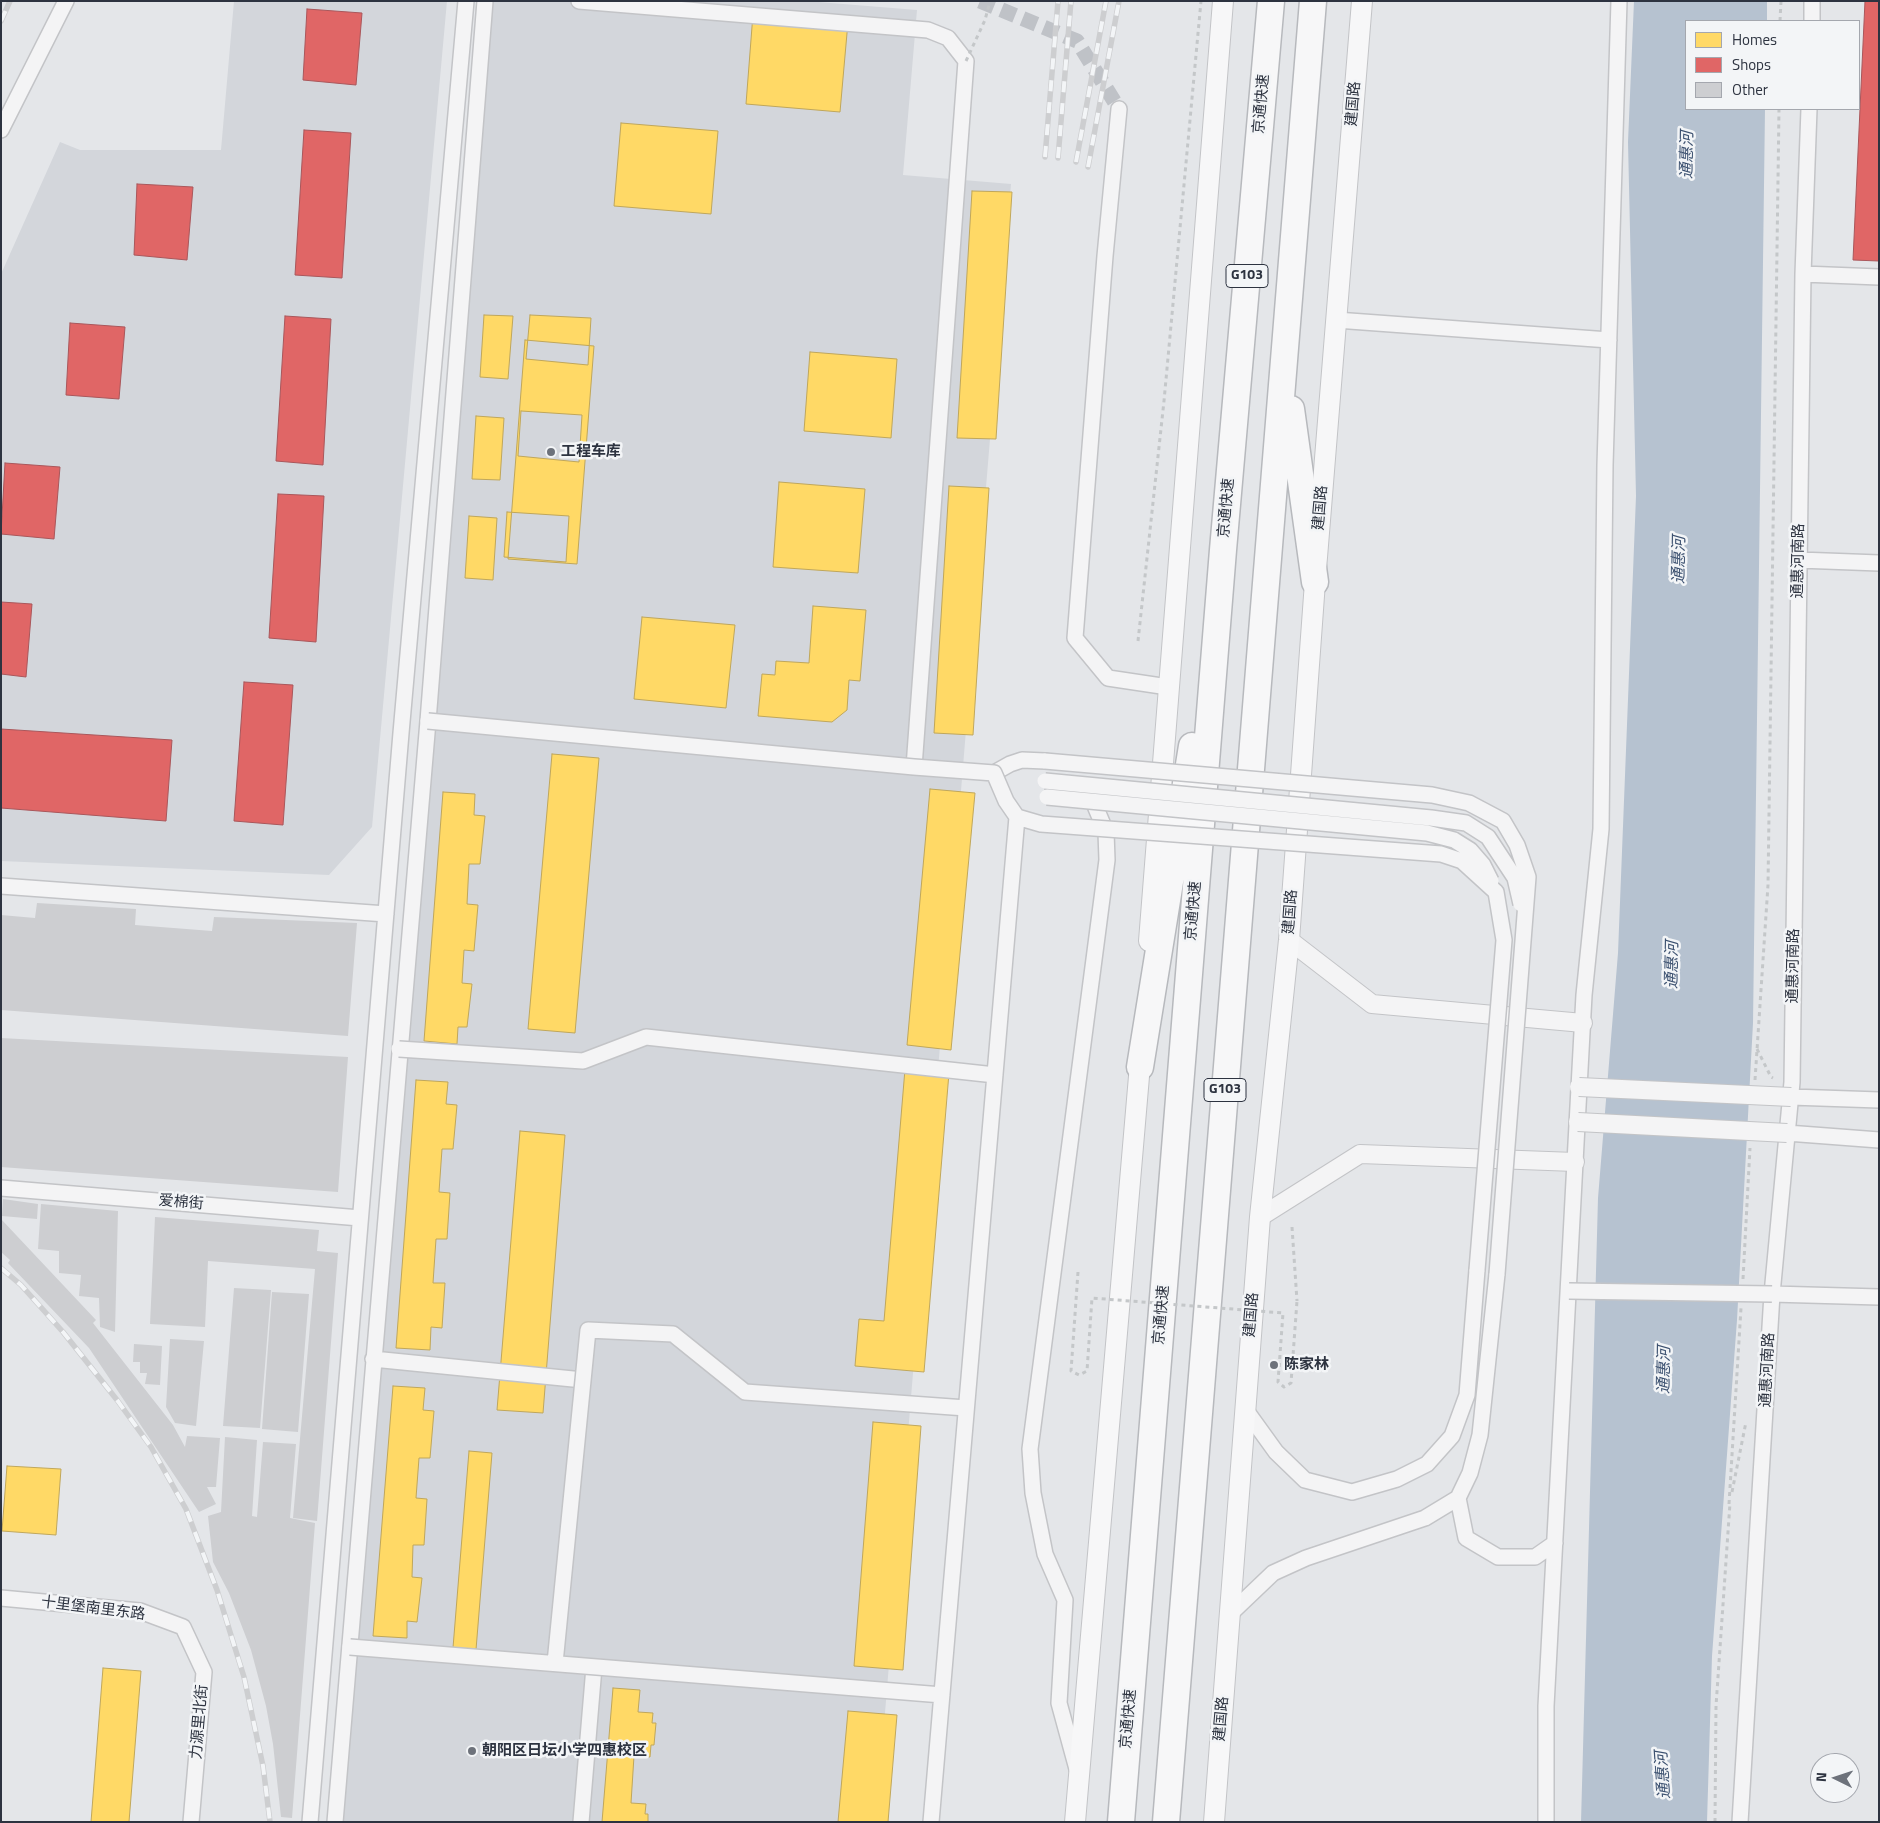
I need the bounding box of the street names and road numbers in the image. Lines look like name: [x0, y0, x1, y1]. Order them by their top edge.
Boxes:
street label: 京通快速: [1250, 73, 1274, 135]
street label: 建国路: [1343, 81, 1365, 127]
road number: G103: [1226, 264, 1268, 288]
street label: 京通快速: [1215, 477, 1239, 539]
street label: 建国路: [1310, 485, 1332, 531]
street label: 通惠河南路: [1789, 523, 1809, 599]
street label: 京通快速: [1182, 880, 1206, 942]
street label: 建国路: [1280, 889, 1302, 935]
street label: 通惠河南路: [1784, 928, 1804, 1004]
road number: G103: [1204, 1078, 1246, 1102]
street label: 爱棉街: [158, 1192, 204, 1214]
street label: 京通快速: [1150, 1284, 1174, 1346]
street label: 建国路: [1241, 1292, 1263, 1338]
street label: 通惠河南路: [1757, 1332, 1779, 1408]
street label: 十里堡南里东路: [40, 1594, 146, 1624]
street label: 力源里北街: [188, 1684, 212, 1760]
street label: 京通快速: [1117, 1688, 1141, 1750]
street label: 建国路: [1211, 1696, 1233, 1742]

